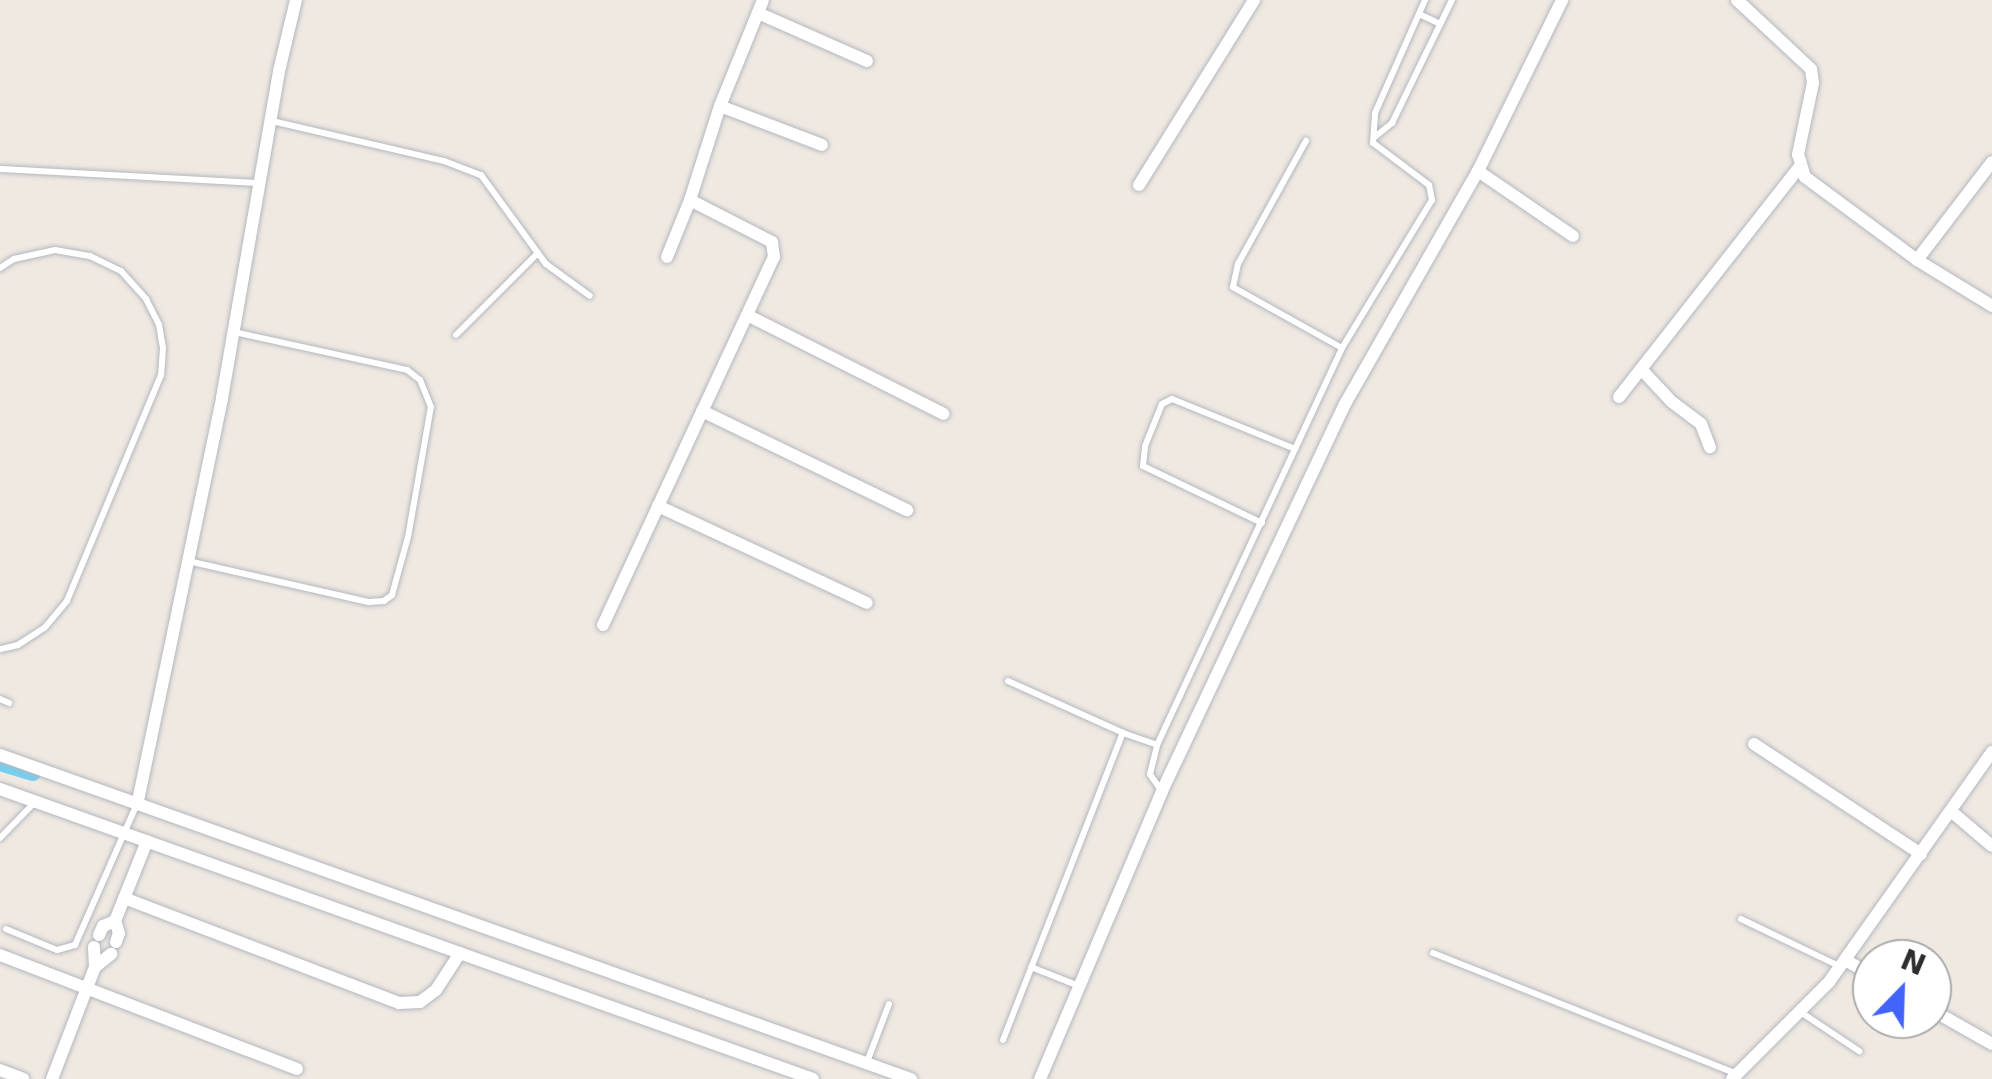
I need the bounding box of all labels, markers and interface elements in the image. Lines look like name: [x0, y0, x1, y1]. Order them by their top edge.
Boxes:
north arrow: [1852, 939, 1952, 1039]
text: N: [1896, 943, 1930, 983]

